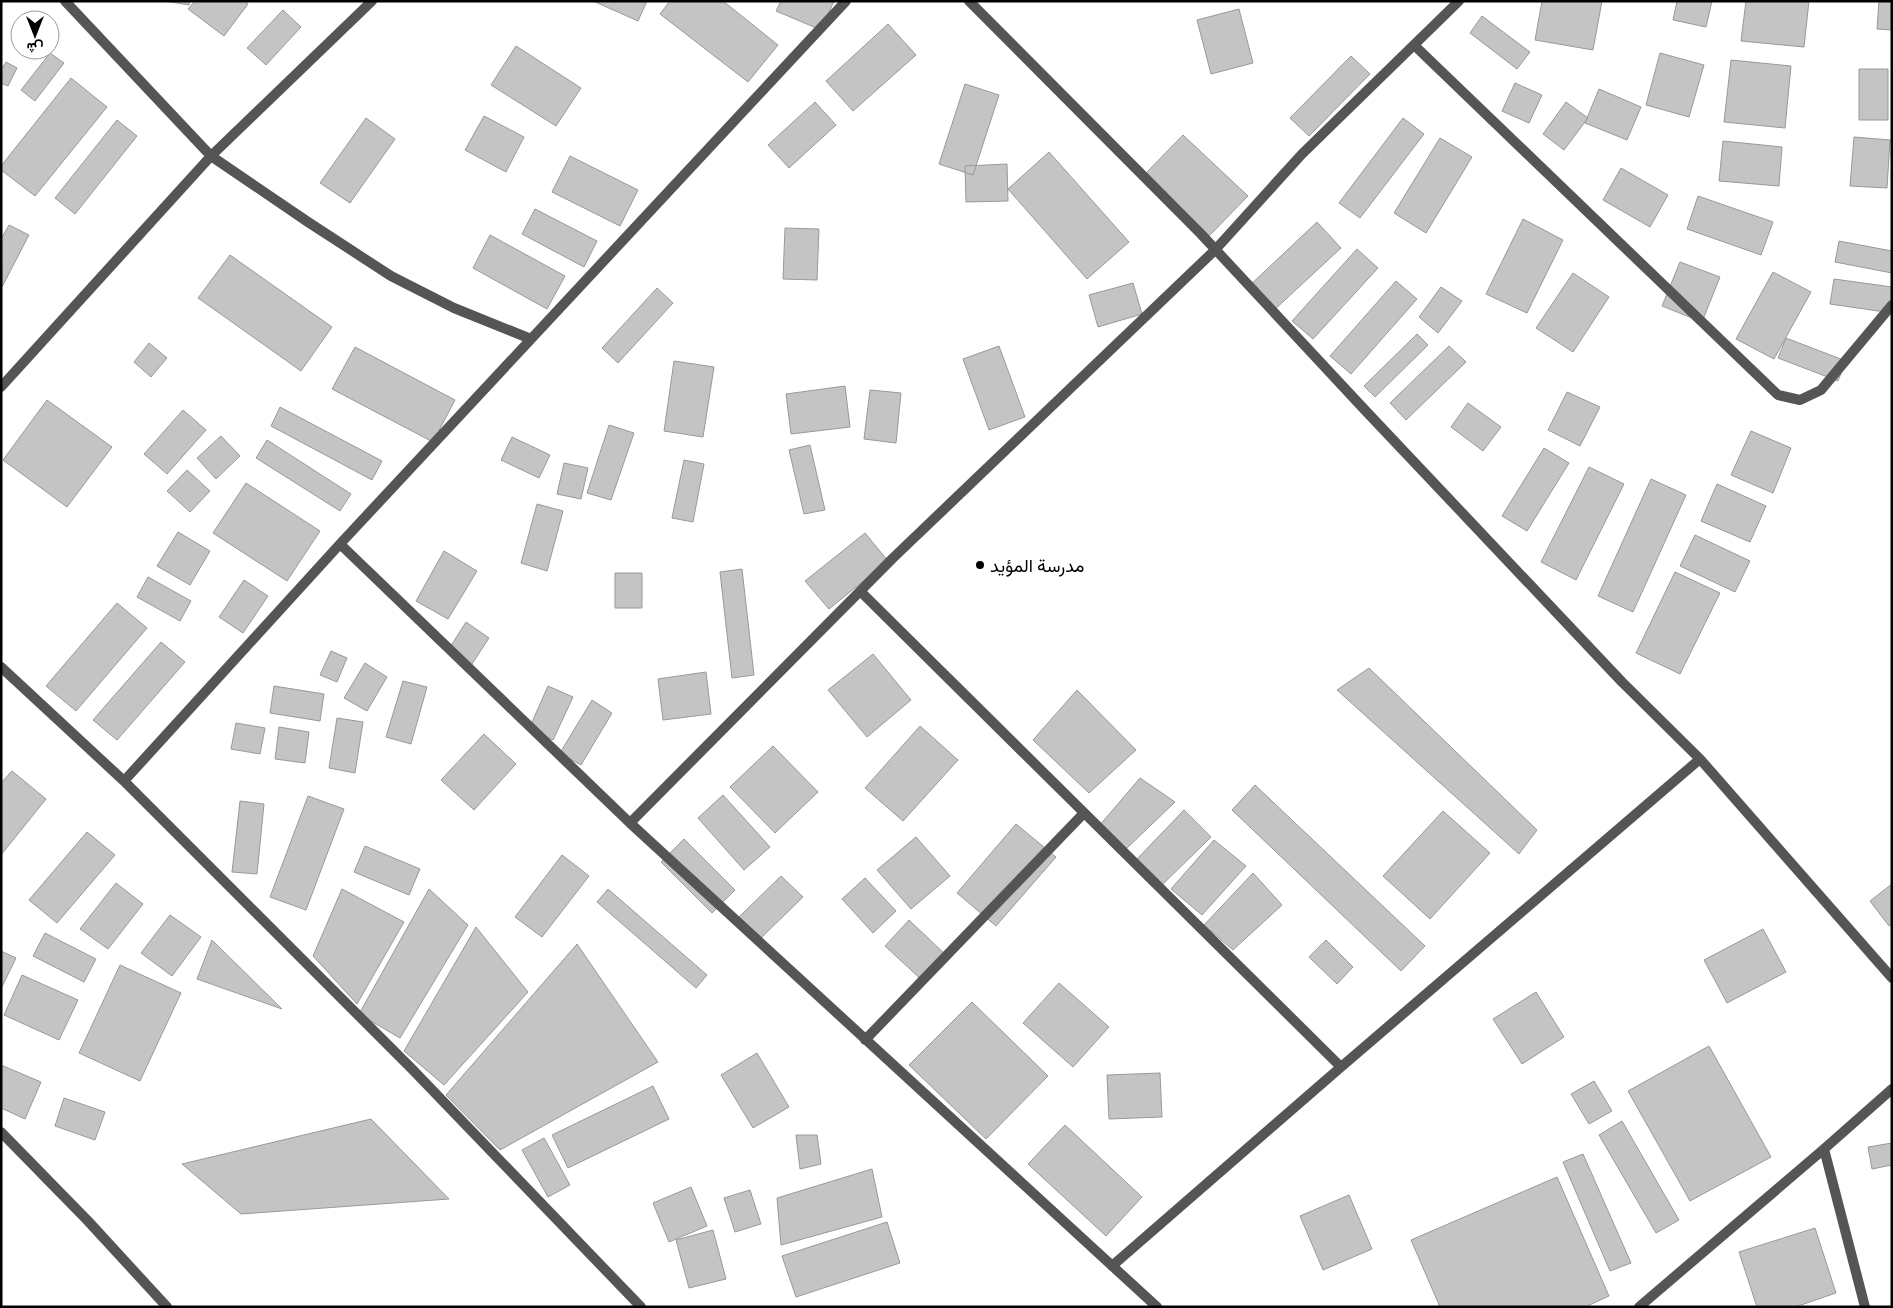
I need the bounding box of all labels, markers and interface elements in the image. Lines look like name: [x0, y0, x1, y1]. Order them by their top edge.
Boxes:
north arrow: [10, 10, 60, 60]
text: ش: [26, 39, 43, 56]
place label: مدرسة المؤيد: [990, 555, 1084, 577]
marker: مدرسة المؤيد: [974, 559, 986, 571]

